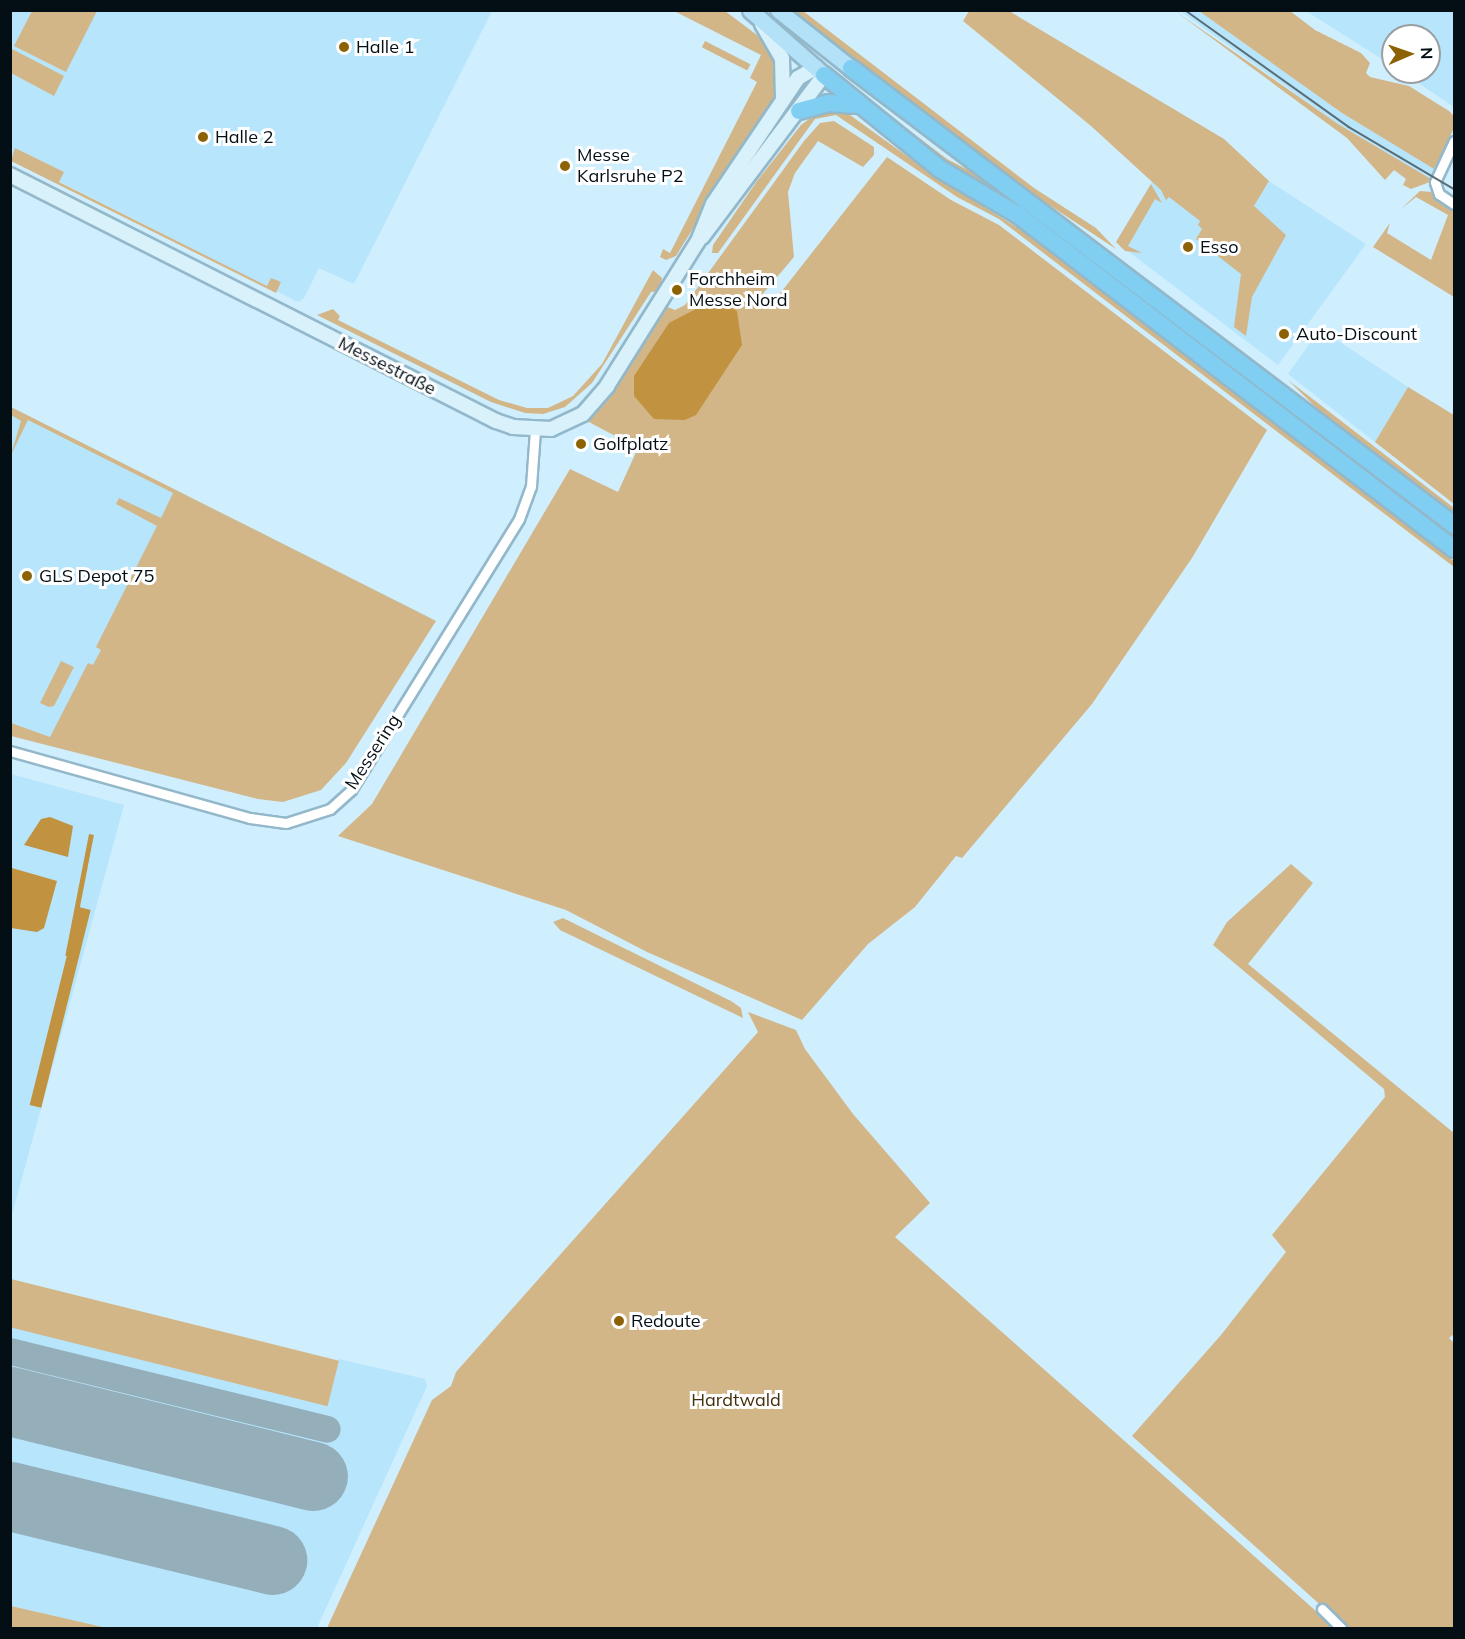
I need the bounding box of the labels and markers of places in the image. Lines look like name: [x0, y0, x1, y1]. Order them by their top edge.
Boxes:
place label: Halle 1: [356, 36, 414, 58]
marker: Halle 1: [337, 40, 351, 54]
place label: Halle 2: [215, 126, 273, 148]
marker: Halle 2: [196, 130, 210, 144]
place label: Messe Karlsruhe P2: [577, 145, 683, 188]
marker: Messe Karlsruhe P2: [558, 159, 572, 173]
place label: Esso: [1200, 236, 1239, 258]
marker: Esso: [1181, 240, 1195, 254]
place label: Forchheim Messe Nord: [689, 269, 788, 312]
marker: Forchheim Messe Nord: [670, 283, 684, 297]
place label: Auto-Discount: [1296, 323, 1417, 345]
marker: Auto-Discount: [1277, 327, 1291, 341]
place label: Golfplatz: [593, 433, 668, 455]
marker: Golfplatz: [574, 437, 588, 451]
place label: GLS Depot 75: [39, 565, 154, 587]
marker: GLS Depot 75: [20, 569, 34, 583]
place label: Redoute: [631, 1310, 701, 1332]
marker: Redoute: [612, 1314, 626, 1328]

